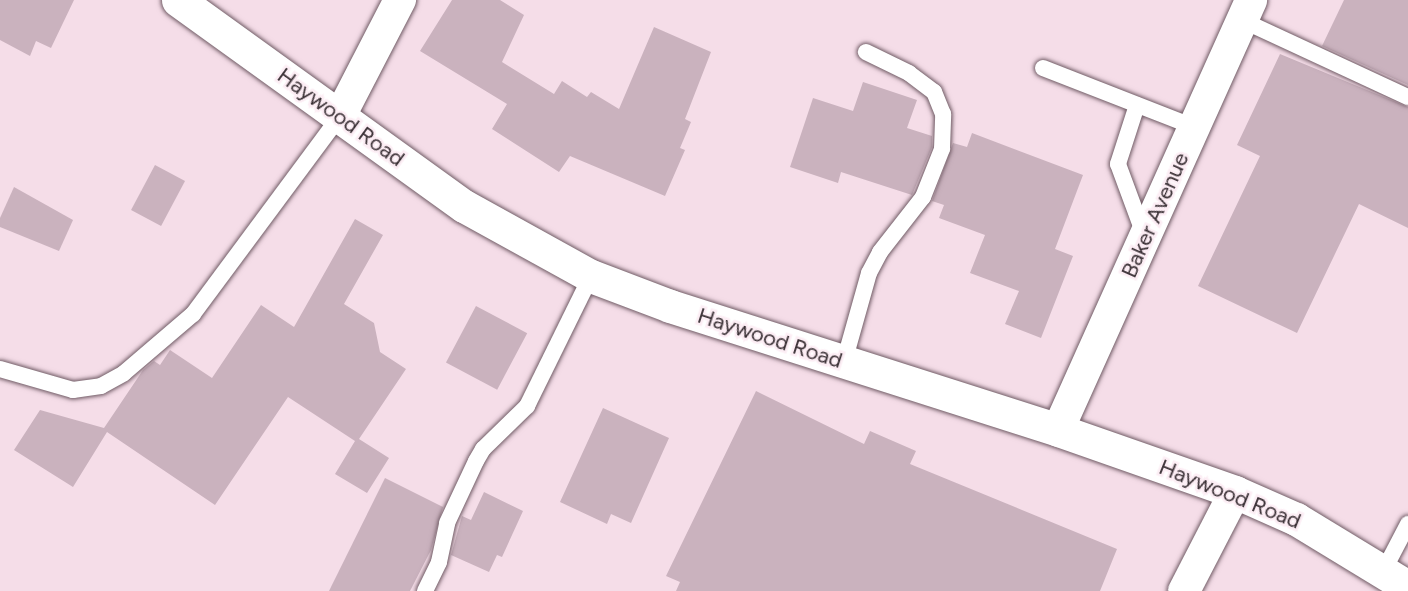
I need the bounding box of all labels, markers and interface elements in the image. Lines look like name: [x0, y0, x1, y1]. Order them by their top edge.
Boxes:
street label: Haywood Road: [272, 62, 410, 172]
street label: Baker Avenue: [1116, 148, 1194, 282]
street label: Haywood Road: [694, 302, 846, 374]
street label: Haywood Road: [1155, 454, 1305, 534]

